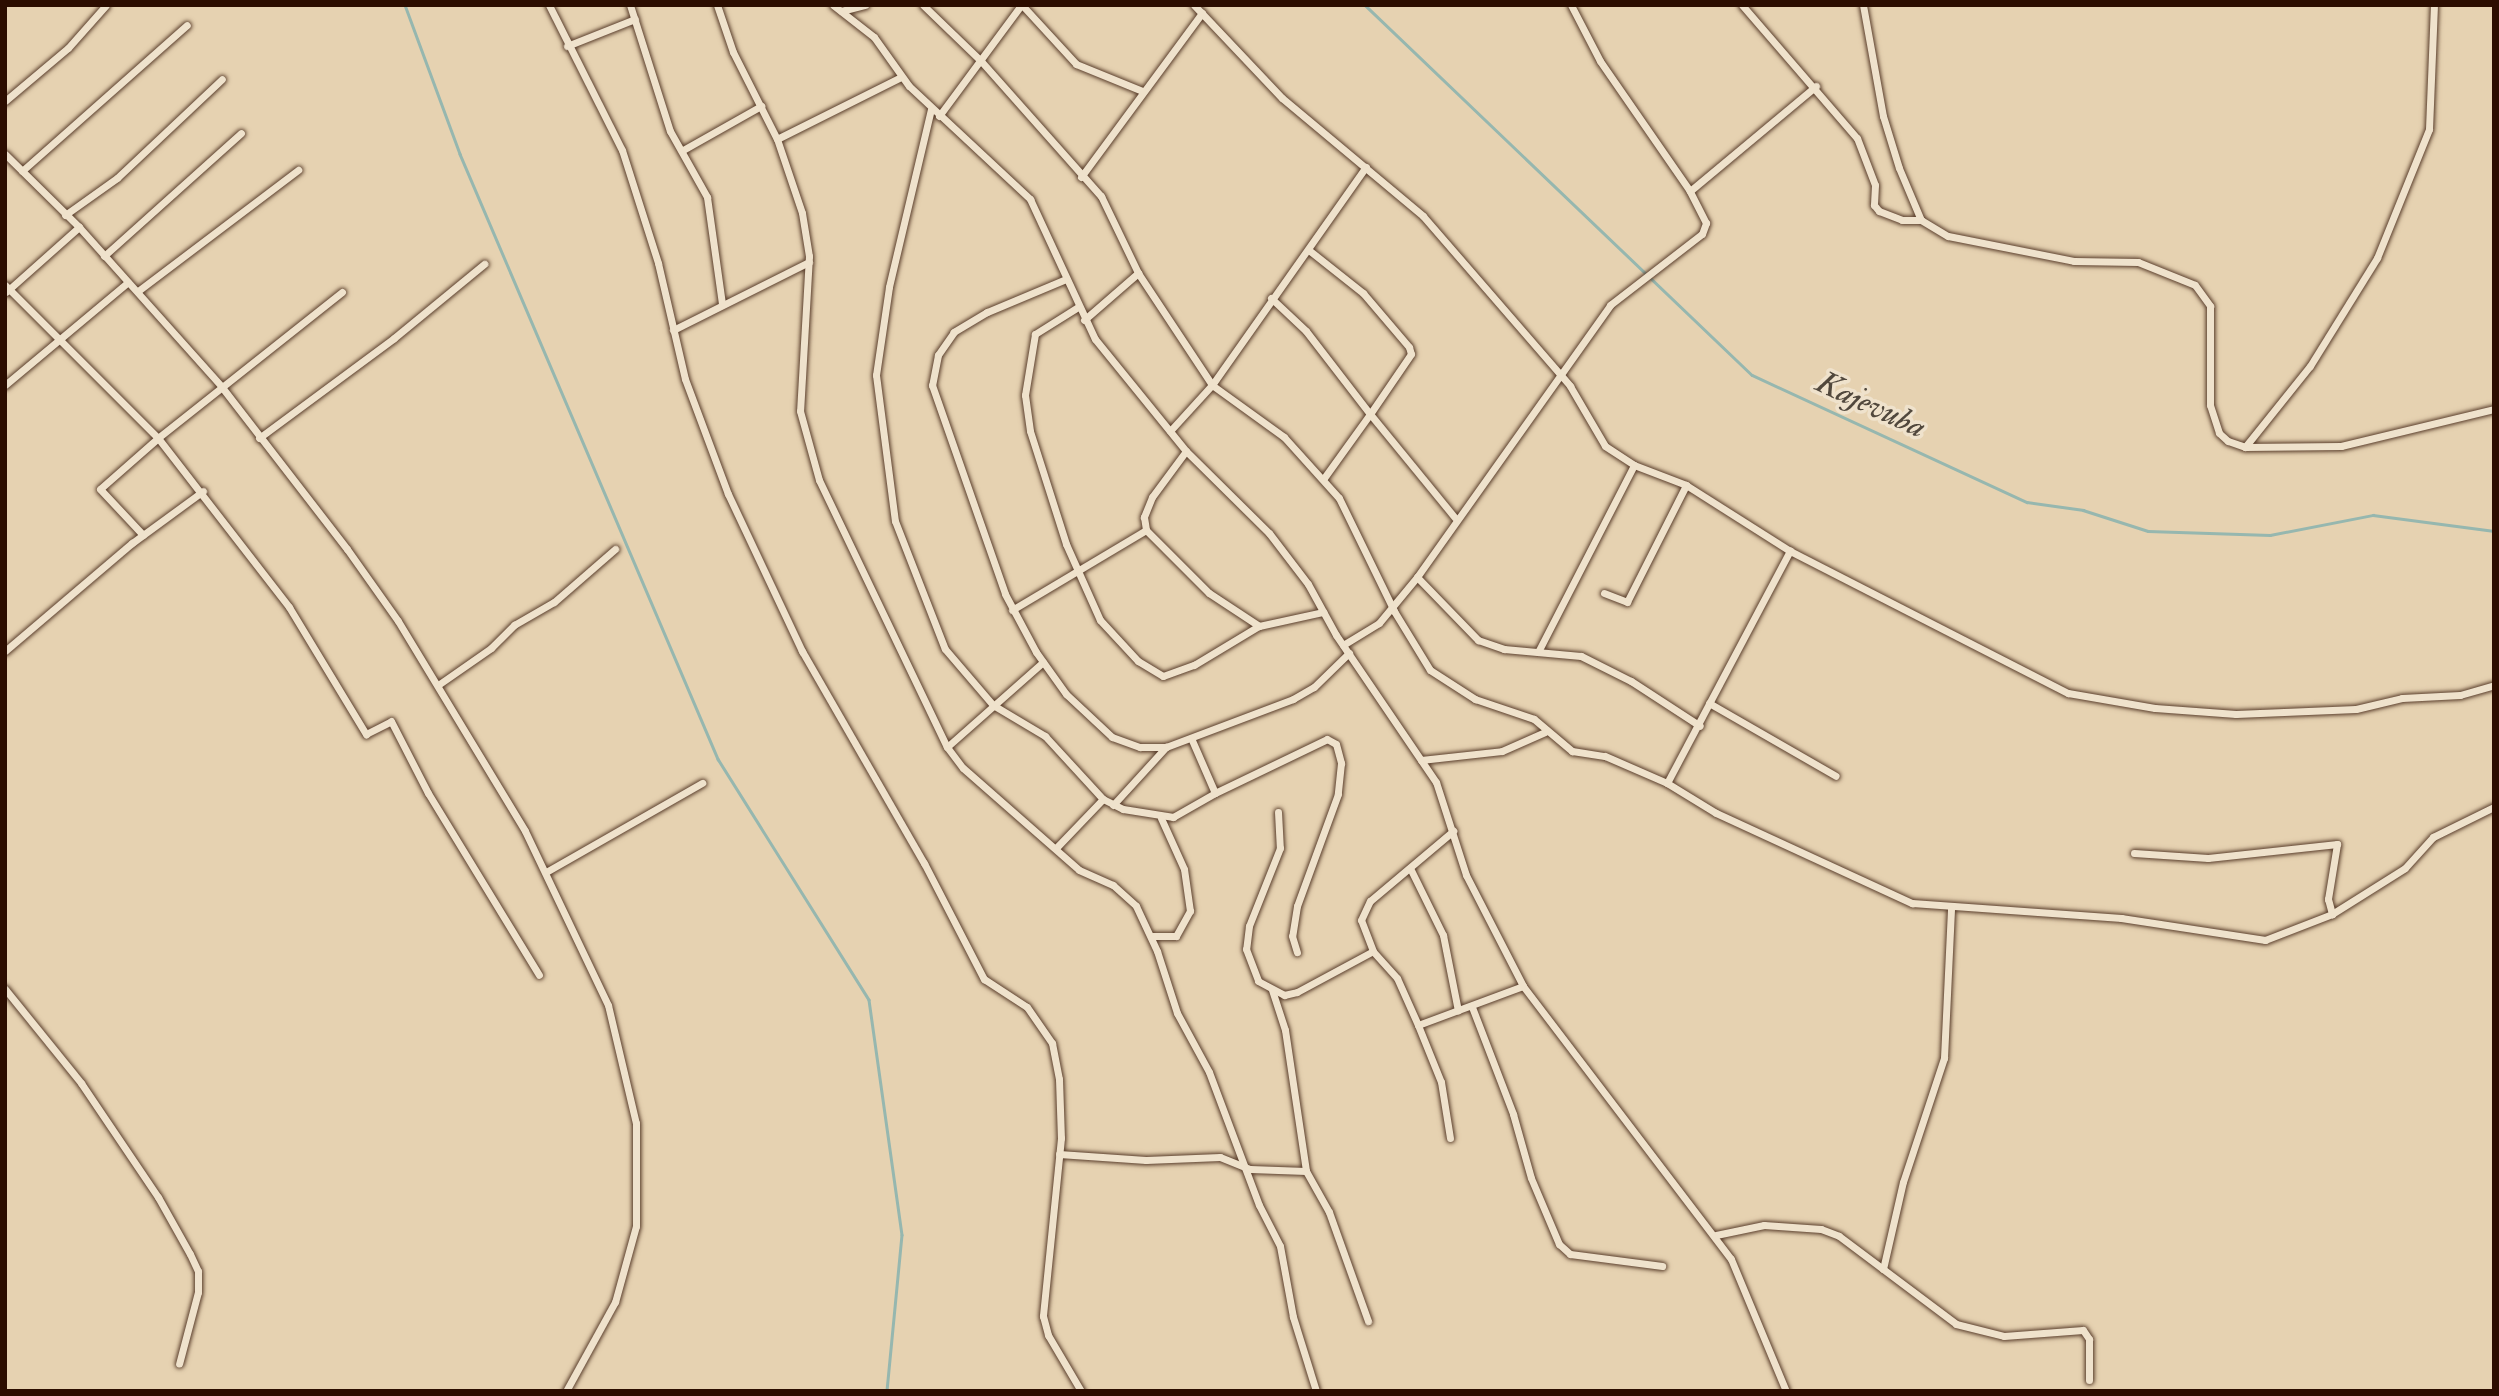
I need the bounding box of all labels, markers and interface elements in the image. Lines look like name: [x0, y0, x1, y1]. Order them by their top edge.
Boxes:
water label: Kajevuba: [1810, 363, 1932, 447]

